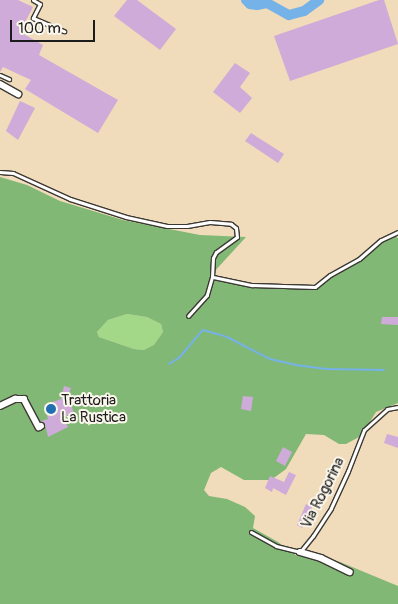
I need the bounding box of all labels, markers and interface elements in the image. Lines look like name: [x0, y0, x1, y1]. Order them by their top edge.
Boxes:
scale bar: [12, 10, 98, 42]
text: 100 m: [18, 19, 61, 38]
place label: Trattoria La Rustica: [61, 391, 126, 426]
marker: Trattoria La Rustica: [45, 403, 57, 415]
street label: Via Rogorina: [297, 454, 349, 532]

